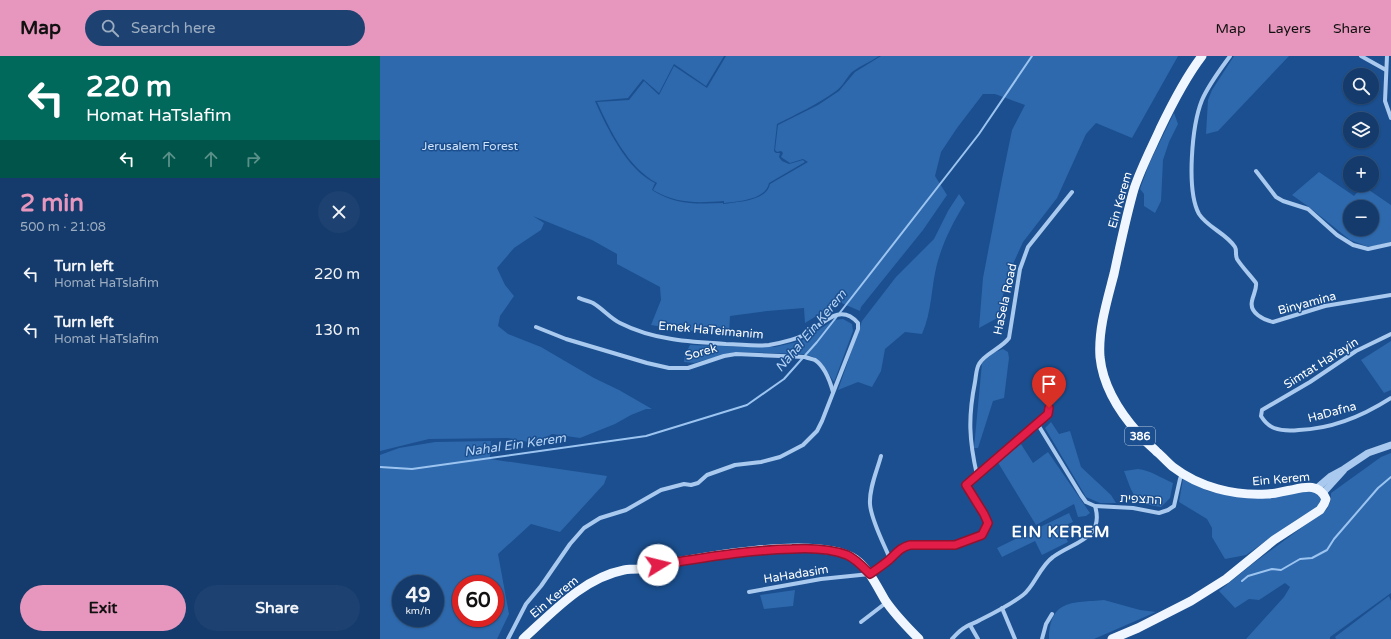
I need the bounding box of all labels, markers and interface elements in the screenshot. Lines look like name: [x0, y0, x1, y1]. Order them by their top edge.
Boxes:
search box: [85, 10, 365, 46]
text: Map: [20, 17, 61, 39]
icon: search: [99, 17, 121, 39]
text: Search here: [131, 19, 215, 37]
text: Map: [1216, 20, 1246, 37]
text: Layers: [1268, 20, 1311, 37]
text: Share: [1333, 20, 1371, 37]
map controls: [1343, 68, 1379, 236]
button: search: [1343, 68, 1379, 104]
text: 220 m: [86, 70, 172, 104]
icon: left: [20, 72, 72, 124]
text: Homat HaTslafim: [86, 104, 231, 126]
button: layers: [1343, 112, 1379, 148]
park label: Jerusalem Forest: [422, 139, 519, 153]
icon: left: [116, 148, 138, 170]
icon: ahead: [158, 148, 180, 170]
icon: ahead: [200, 148, 222, 170]
icon: right: [242, 148, 264, 170]
button: +: [1343, 156, 1379, 192]
street label: Ein Kerem: [1105, 170, 1135, 230]
text: 2 min: [20, 189, 84, 218]
button: close: [318, 191, 360, 233]
button: −: [1343, 200, 1379, 236]
text: 500 m · 21:08: [20, 219, 106, 235]
text: Turn left: [54, 257, 114, 275]
street label: HaSela Road: [991, 262, 1019, 336]
icon: left: [20, 263, 42, 285]
text: 220 m: [314, 265, 360, 283]
text: Homat HaTslafim: [54, 275, 159, 291]
water label: Nahal Ein Kerem: [772, 286, 851, 375]
street label: Binyamina: [1276, 289, 1338, 317]
text: Turn left: [54, 313, 114, 331]
street label: Emek HaTeimanim: [658, 318, 764, 342]
icon: left: [20, 319, 42, 341]
text: 130 m: [314, 321, 360, 339]
text: Homat HaTslafim: [54, 331, 159, 347]
street label: Simtat HaYayin: [1281, 335, 1361, 391]
street label: Sorek: [684, 341, 719, 363]
pin: [1032, 367, 1066, 408]
icon: arrive: [1038, 373, 1060, 395]
street label: HaDafna: [1306, 399, 1358, 425]
road number: 386: [1125, 427, 1155, 445]
water label: Nahal Ein Kerem: [463, 430, 568, 460]
street label: Ein Kerem: [1251, 469, 1311, 489]
street label: התצפית: [1119, 491, 1163, 507]
district label: EIN KEREM: [1012, 522, 1110, 542]
position arrow: [637, 544, 679, 586]
street label: HaHadasim: [763, 562, 829, 586]
street label: Ein Kerem: [527, 573, 581, 621]
speed limit sign: 60: [452, 575, 504, 627]
text: 49: [405, 584, 431, 608]
button: Exit: [20, 585, 186, 631]
button: Share: [194, 585, 360, 631]
text: km/h: [405, 605, 431, 617]

